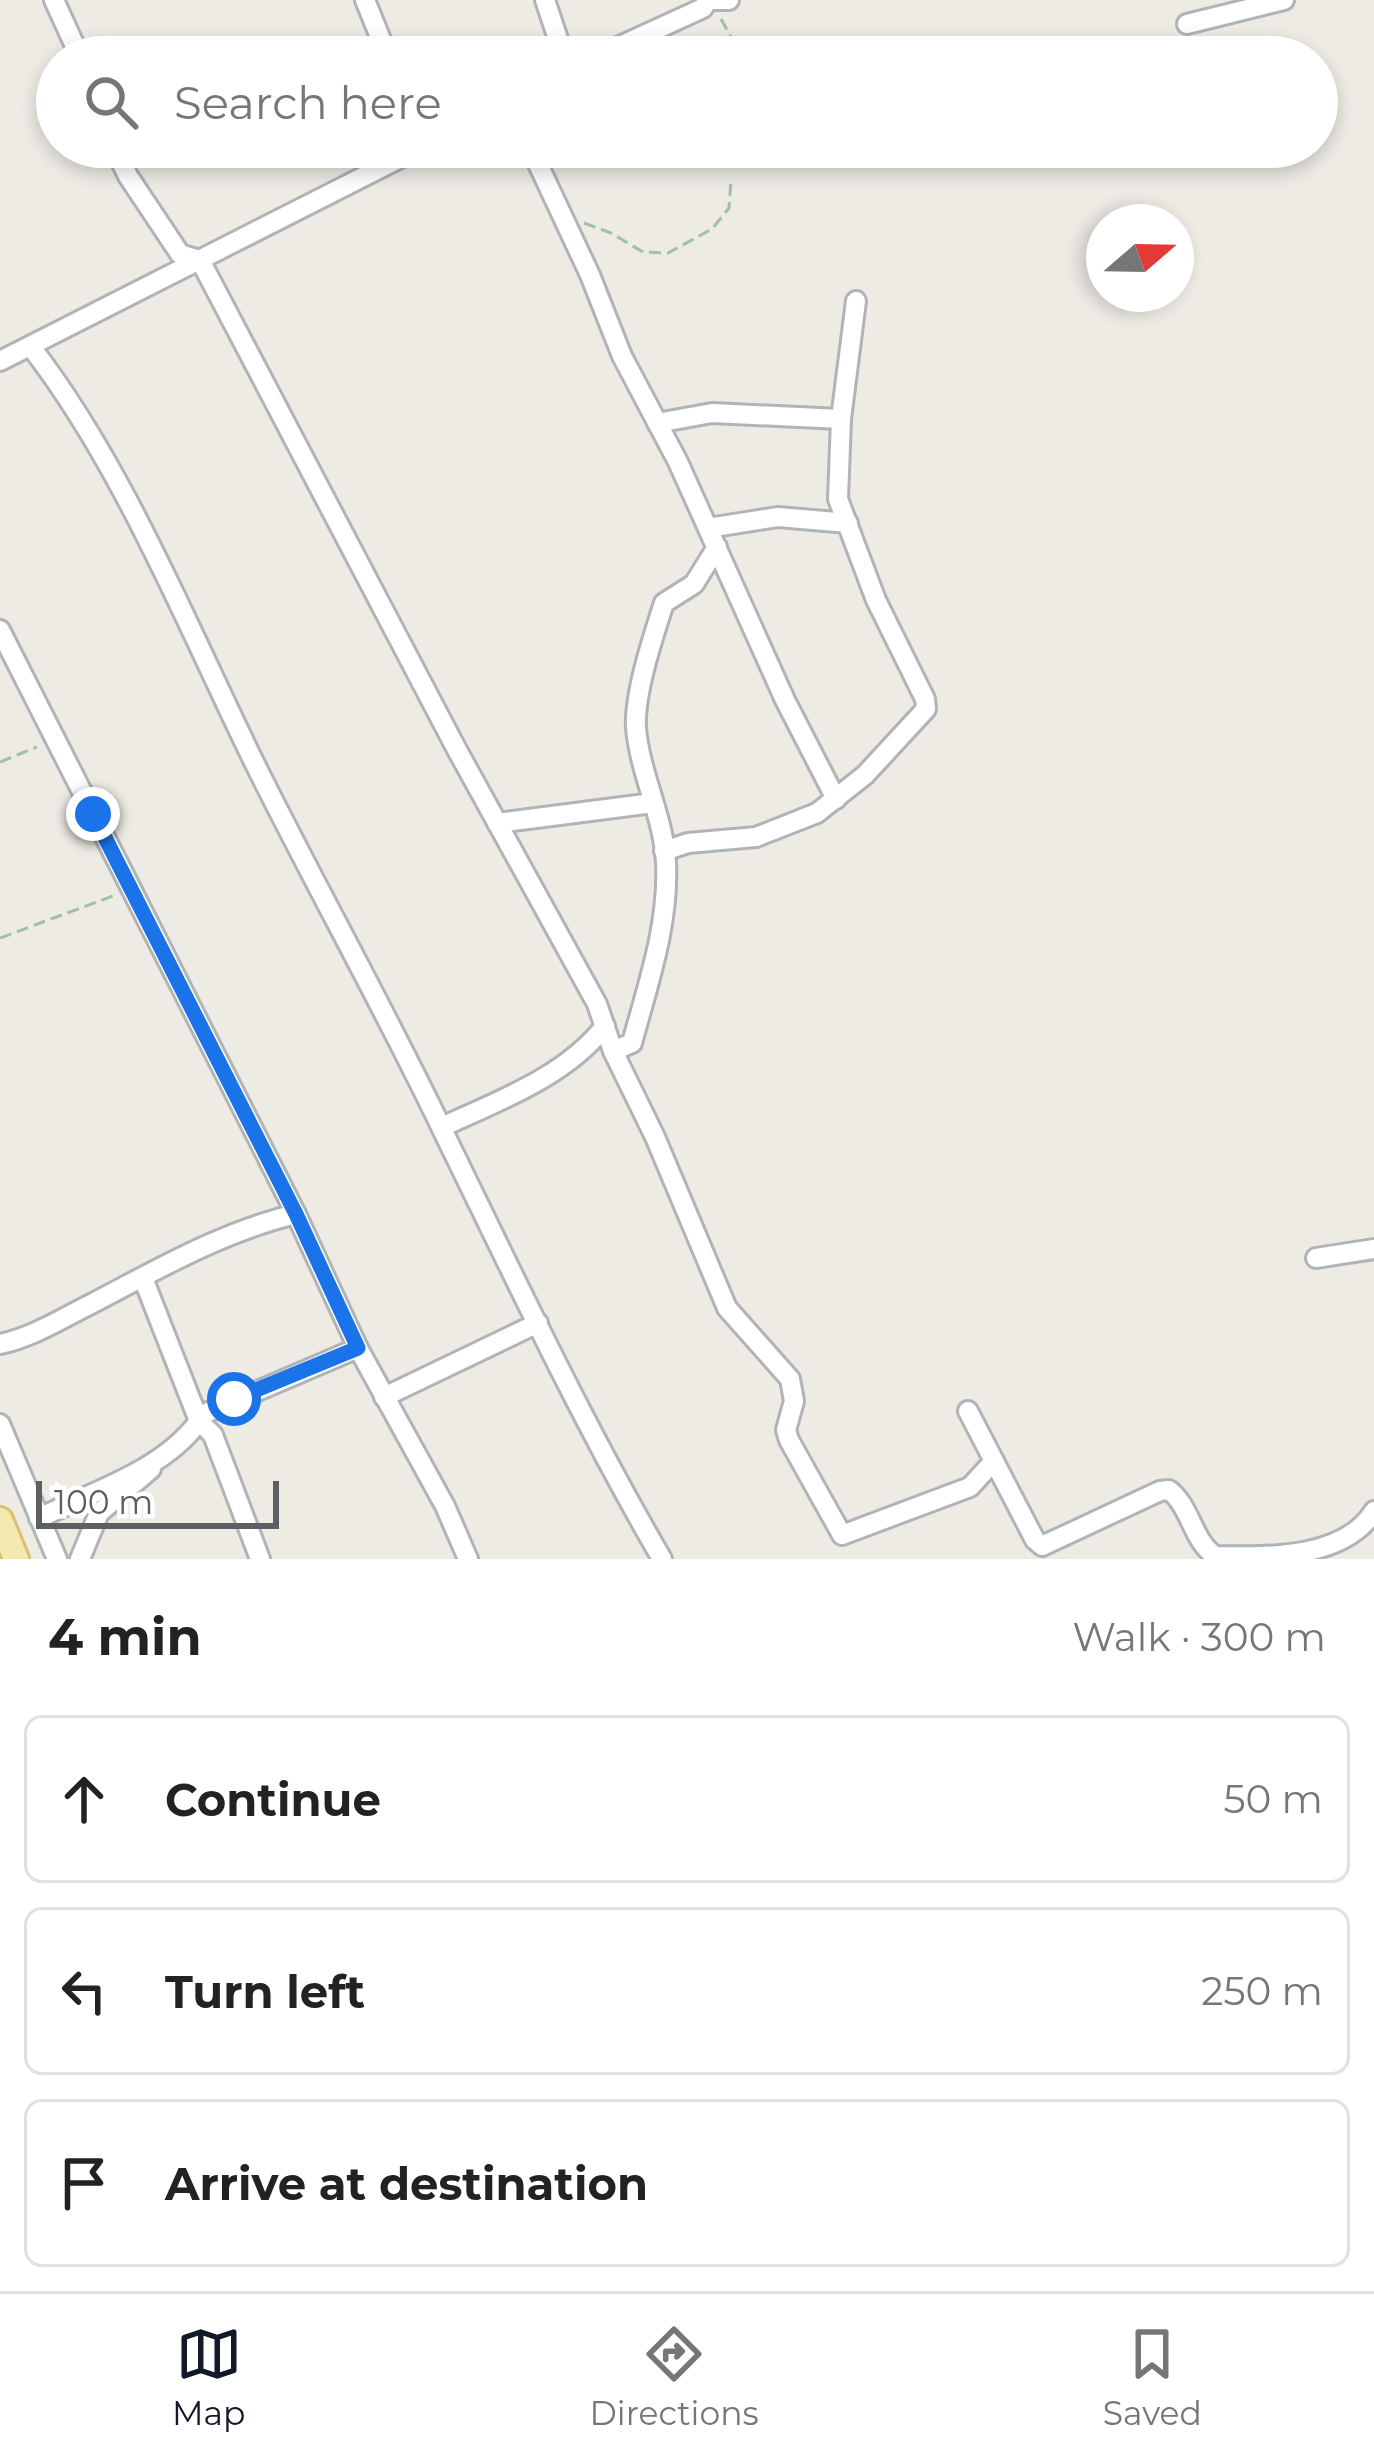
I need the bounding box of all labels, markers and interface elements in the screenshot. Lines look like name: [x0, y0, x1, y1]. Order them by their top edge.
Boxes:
search box: [36, 36, 1338, 168]
icon: search: [78, 69, 144, 135]
text: Search here: [174, 75, 442, 130]
north arrow: [1086, 204, 1194, 312]
route end: [66, 787, 120, 841]
route start: [207, 1372, 261, 1426]
scale bar: [36, 1475, 279, 1528]
text: 100 m: [54, 1482, 153, 1522]
text: 4 min: [48, 1606, 202, 1668]
text: Walk · 300 m: [1072, 1613, 1326, 1661]
icon: ahead: [51, 1766, 117, 1832]
text: Continue: [165, 1772, 381, 1827]
text: 50 m: [1224, 1775, 1323, 1823]
icon: left: [51, 1958, 117, 2024]
text: Turn left: [165, 1964, 365, 2019]
text: 250 m: [1201, 1967, 1323, 2015]
icon: arrive: [51, 2150, 117, 2216]
text: Arrive at destination: [165, 2156, 648, 2211]
tab: Map: [172, 2321, 245, 2433]
tab: Directions: [590, 2321, 759, 2433]
tab: Saved: [1103, 2321, 1202, 2433]

